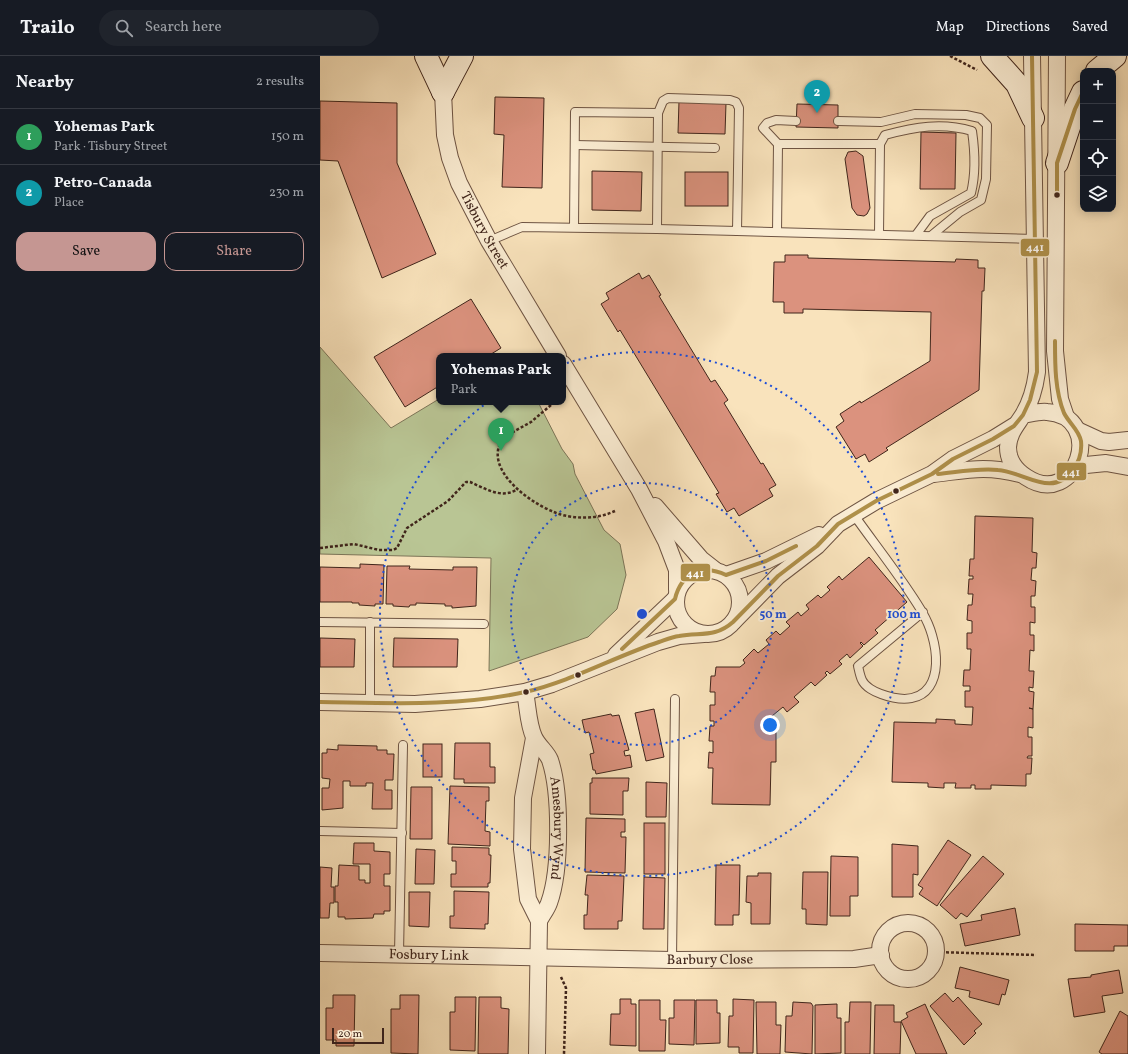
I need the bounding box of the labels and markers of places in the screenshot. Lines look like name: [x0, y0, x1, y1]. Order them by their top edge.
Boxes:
pin: 2: [804, 80, 830, 113]
unlabelled marker: [1052, 190, 1062, 200]
pin: 1: [488, 418, 514, 451]
unlabelled marker: [891, 486, 901, 496]
centre of rings: [635, 607, 649, 621]
unlabelled marker: [573, 670, 583, 680]
unlabelled marker: [521, 687, 531, 697]

